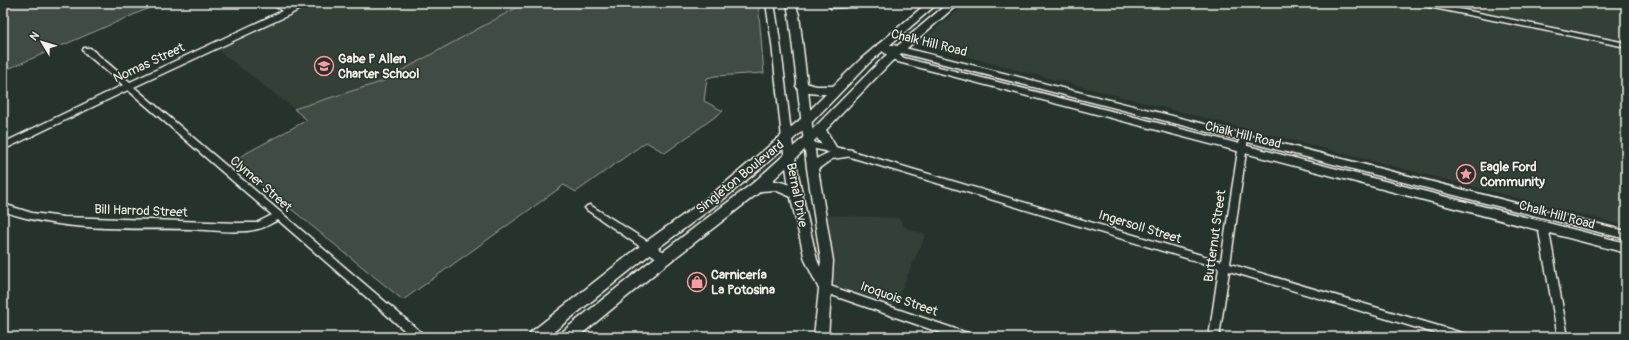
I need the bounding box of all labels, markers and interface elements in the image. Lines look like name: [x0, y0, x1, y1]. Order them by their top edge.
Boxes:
north arrow: [22, 22, 62, 62]
street label: Chalk Hill Road: [889, 26, 969, 60]
text: N: [27, 29, 42, 43]
street label: Nomas Street: [111, 39, 188, 86]
place label: Gabe P Allen Charter School: [338, 51, 419, 82]
school or university icon: Gabe P Allen Charter School: [313, 55, 335, 77]
street label: Chalk Hill Road: [1203, 118, 1283, 152]
street label: Singleton Boulevard: [693, 137, 787, 217]
street label: Clymer Street: [227, 153, 296, 216]
place label: Eagle Ford Community: [1480, 159, 1545, 190]
street label: Bernal Drive: [783, 161, 811, 229]
place icon: Eagle Ford Community: [1455, 163, 1477, 185]
street label: Butternut Street: [1201, 188, 1229, 283]
street label: Chalk Hill Road: [1517, 197, 1597, 233]
street label: Bill Harrod Street: [94, 201, 189, 221]
street label: Ingersoll Street: [1097, 207, 1184, 247]
place label: Carnicería La Potosina: [711, 267, 775, 298]
shop icon: Carnicería La Potosina: [686, 271, 708, 293]
street label: Iroquois Street: [858, 278, 941, 320]

